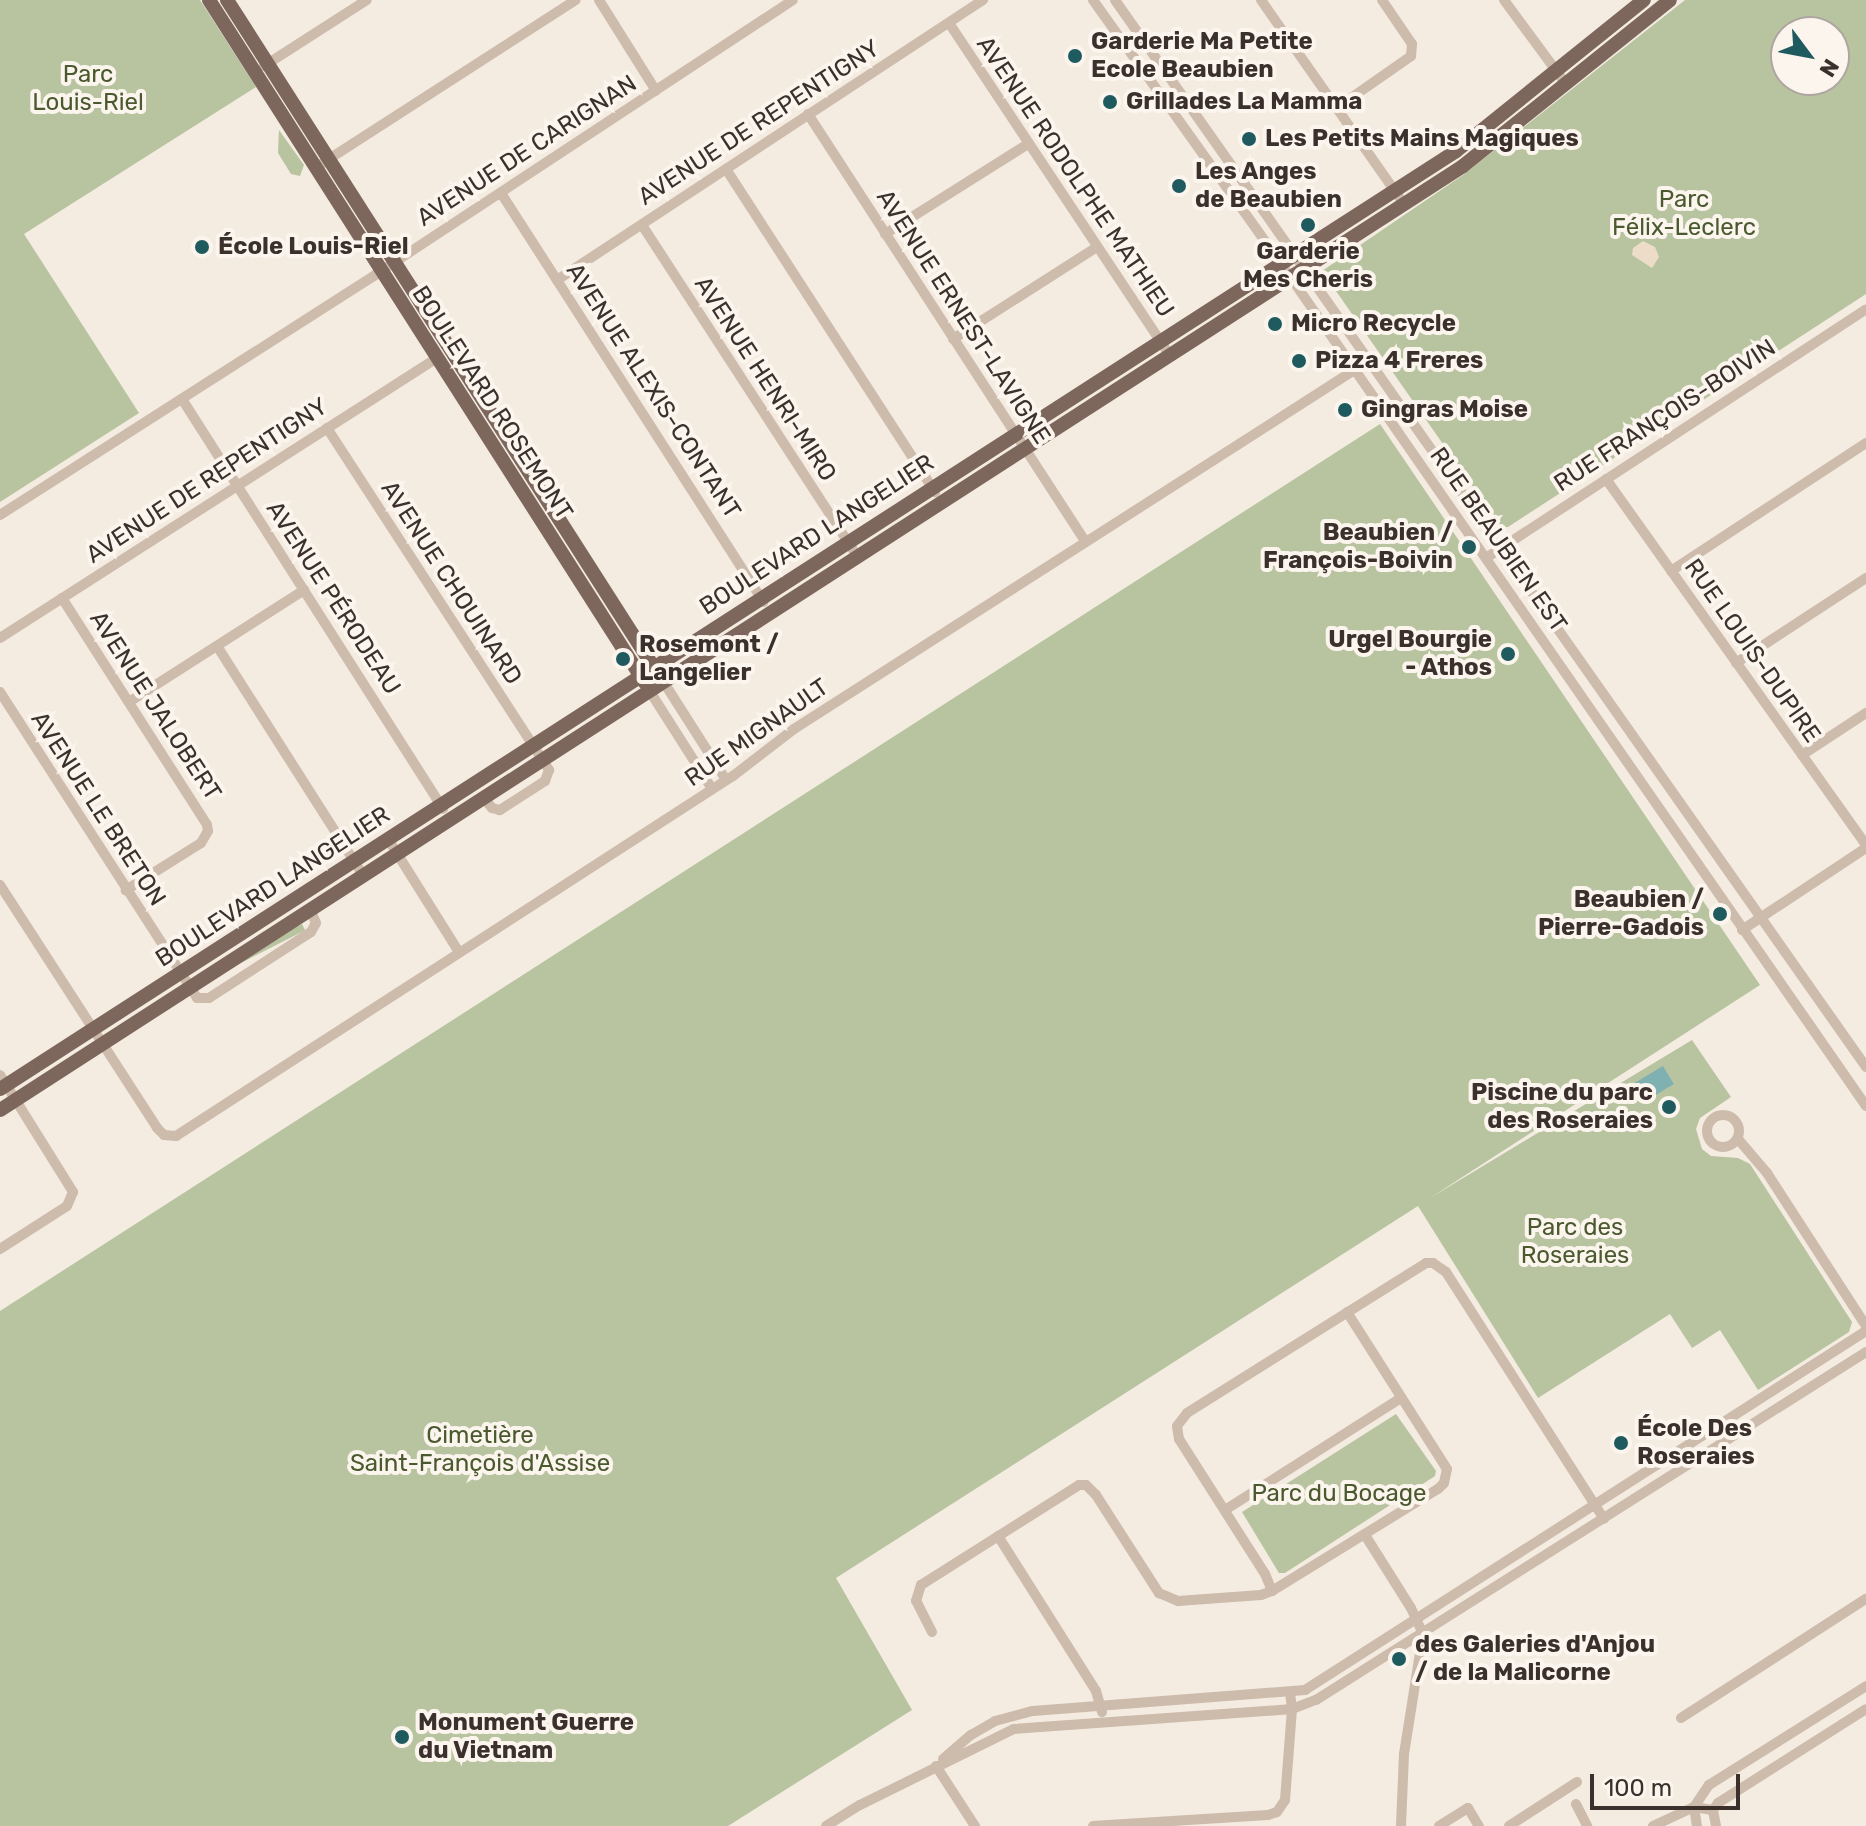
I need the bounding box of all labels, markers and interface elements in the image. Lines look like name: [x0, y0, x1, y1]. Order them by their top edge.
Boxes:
north arrow: [1770, 16, 1850, 96]
place label: Garderie Ma Petite Ecole Beaubien: [1091, 28, 1313, 84]
street label: AVENUE RODOLPHE MATHIEU: [970, 31, 1180, 323]
street label: AVENUE DE REPENTIGNY: [633, 34, 885, 212]
marker: Garderie Ma Petite Ecole Beaubien: [1066, 47, 1084, 65]
text: N: [1813, 54, 1845, 82]
park label: Parc Louis-Riel: [32, 61, 144, 117]
street label: AVENUE DE CARIGNAN: [412, 69, 642, 233]
place label: Grillades La Mamma: [1126, 88, 1362, 116]
marker: Grillades La Mamma: [1101, 93, 1119, 111]
place label: Les Petits Mains Magiques: [1265, 125, 1579, 153]
marker: Les Petits Mains Magiques: [1240, 130, 1258, 148]
place label: Les Anges de Beaubien: [1195, 158, 1342, 214]
marker: Les Anges de Beaubien: [1170, 177, 1188, 195]
street label: AVENUE ERNEST-LAVIGNE: [870, 184, 1056, 450]
park label: Parc Félix-Leclerc: [1612, 186, 1756, 242]
marker: Garderie Mes Cheris: [1299, 216, 1317, 234]
place label: École Louis-Riel: [218, 233, 409, 261]
marker: École Louis-Riel: [193, 238, 211, 256]
place label: Garderie Mes Cheris: [1243, 238, 1373, 294]
street label: AVENUE ALEXIS-CONTANT: [559, 258, 747, 524]
street label: AVENUE HENRI-MIRO: [688, 271, 842, 487]
street label: BOULEVARD ROSEMONT: [406, 281, 578, 525]
place label: Micro Recycle: [1291, 310, 1456, 338]
marker: Micro Recycle: [1266, 315, 1284, 333]
street label: RUE FRANÇOIS-BOIVIN: [1549, 334, 1781, 498]
place label: Pizza 4 Freres: [1315, 347, 1483, 375]
marker: Pizza 4 Freres: [1290, 352, 1308, 370]
street label: AVENUE DE REPENTIGNY: [81, 392, 333, 570]
place label: Gingras Moise: [1361, 396, 1528, 424]
marker: Gingras Moise: [1336, 401, 1354, 419]
street label: RUE BEAUBIEN EST: [1423, 442, 1573, 638]
street label: BOULEVARD LANGELIER: [695, 449, 939, 621]
street label: AVENUE CHOUINARD: [374, 476, 528, 690]
street label: AVENUE PÉRODEAU: [260, 496, 406, 700]
place label: Beaubien / François-Boivin: [1263, 519, 1453, 575]
marker: Beaubien / François-Boivin: [1460, 538, 1478, 556]
street label: RUE LOUIS-DUPIRE: [1678, 554, 1826, 748]
street label: AVENUE JALOBERT: [83, 606, 227, 806]
place label: Urgel Bourgie - Athos: [1328, 626, 1492, 682]
place label: Rosemont / Langelier: [639, 631, 779, 687]
marker: Urgel Bourgie - Athos: [1499, 645, 1517, 663]
marker: Rosemont / Langelier: [614, 650, 632, 668]
street label: RUE MIGNAULT: [680, 673, 834, 793]
street label: AVENUE LE BRETON: [24, 706, 172, 912]
street label: BOULEVARD LANGELIER: [151, 801, 395, 973]
place label: Beaubien / Pierre-Gadois: [1538, 886, 1704, 942]
marker: Beaubien / Pierre-Gadois: [1711, 905, 1729, 923]
place label: Piscine du parc des Roseraies: [1471, 1079, 1653, 1135]
marker: Piscine du parc des Roseraies: [1660, 1098, 1678, 1116]
park label: Parc des Roseraies: [1521, 1214, 1629, 1270]
place label: École Des Roseraies: [1637, 1415, 1755, 1471]
park label: Cimetière Saint-François d'Assise: [350, 1422, 610, 1478]
marker: École Des Roseraies: [1612, 1434, 1630, 1452]
park label: Parc du Bocage: [1251, 1480, 1427, 1508]
place label: des Galeries d'Anjou / de la Malicorne: [1415, 1631, 1655, 1687]
marker: des Galeries d'Anjou / de la Malicorne: [1390, 1650, 1408, 1668]
place label: Monument Guerre du Vietnam: [418, 1709, 634, 1765]
marker: Monument Guerre du Vietnam: [393, 1728, 411, 1746]
scale bar: [1594, 1758, 1744, 1808]
text: 100 m: [1604, 1774, 1672, 1802]

